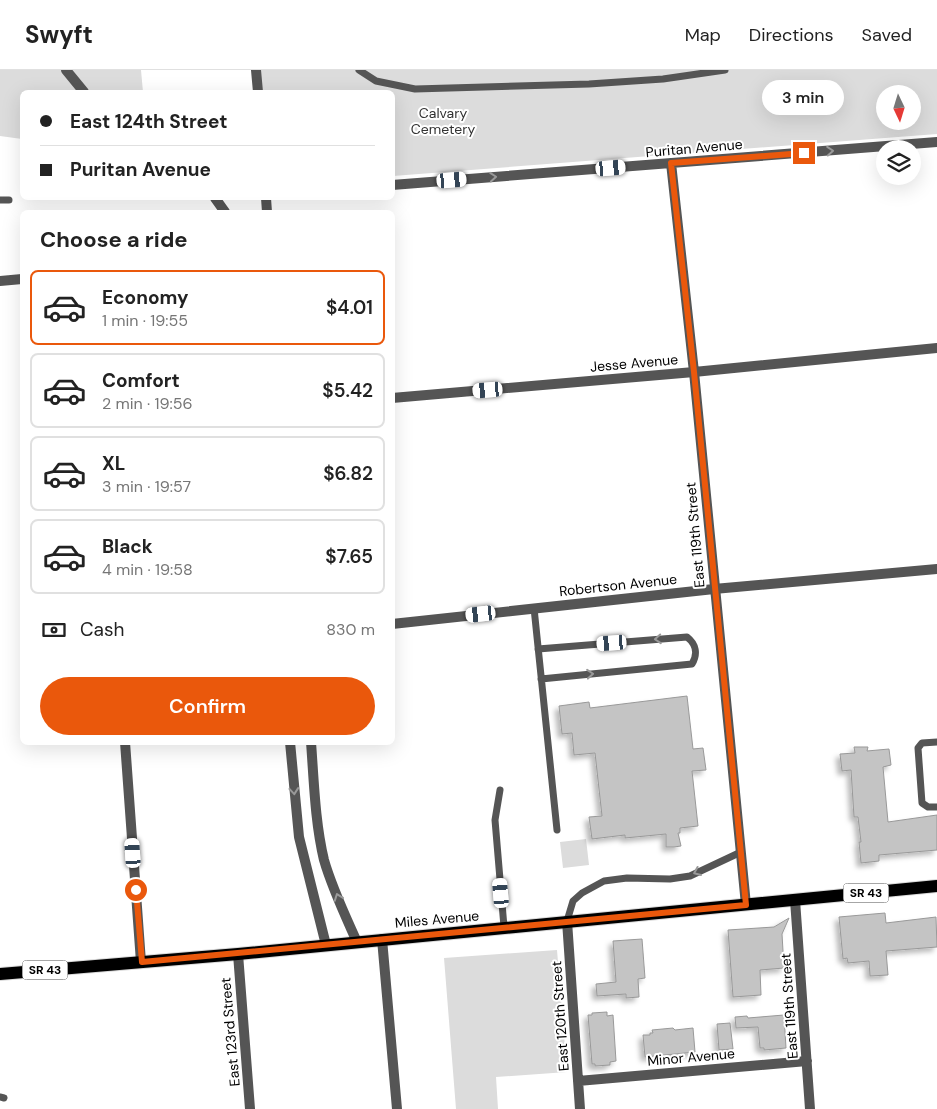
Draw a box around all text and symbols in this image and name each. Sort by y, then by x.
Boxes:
text: Swyft [25,19,93,50]
text: Map [685,23,721,47]
text: Directions [749,23,834,47]
text: Saved [862,23,912,47]
callout: 3 min [763,81,845,116]
north arrow [876,85,921,130]
map controls [876,85,921,185]
text: 3 min [782,87,824,108]
park label: Calvary Cemetery [411,104,475,138]
text: East 124th Street [70,109,228,134]
street label: Puritan Avenue [645,135,743,161]
button: layers [876,140,921,185]
route end [793,142,815,164]
one-way arrow [826,145,834,156]
text: Puritan Avenue [70,157,211,182]
car [595,159,626,177]
car [436,171,467,189]
one-way arrow [490,172,498,183]
text: Choose a ride [40,225,188,254]
icon: car [42,285,87,330]
text: Economy [102,285,189,310]
text: $4.01 [326,295,373,320]
text: 1 min · 19:55 [102,310,188,331]
street label: Jesse Avenue [589,350,679,376]
icon: car [42,368,87,413]
text: Comfort [102,368,180,393]
text: $5.42 [322,378,373,403]
car [472,381,503,399]
text: 2 min · 19:56 [102,393,193,414]
icon: car [42,451,87,496]
text: XL [102,451,125,476]
text: $6.82 [323,461,373,486]
text: 3 min · 19:57 [102,476,191,497]
street label: East 119th Street [681,481,709,589]
icon: car [42,534,87,579]
text: Black [102,534,153,559]
text: $7.65 [325,544,373,569]
text: 4 min · 19:58 [102,559,193,580]
street label: Robertson Avenue [558,570,678,600]
car [465,605,496,623]
icon: cash [40,616,68,644]
text: Cash [80,617,124,642]
text: 830 m [326,619,375,640]
car [596,634,627,652]
one-way arrow [654,634,662,645]
one-way arrow [586,669,594,680]
button: Confirm [40,677,375,735]
one-way arrow [288,787,299,795]
car [124,838,141,868]
one-way arrow [693,866,702,877]
car [492,877,509,909]
route start [125,879,147,901]
road number: SR 43 [844,884,888,902]
one-way arrow [334,893,344,902]
street label: Miles Avenue [394,906,480,932]
street label: East 119th Street [776,953,802,1059]
road number: SR 43 [22,960,68,980]
street label: East 120th Street [547,960,573,1072]
street label: East 123rd Street [216,977,244,1087]
street label: Minor Avenue [646,1044,736,1070]

